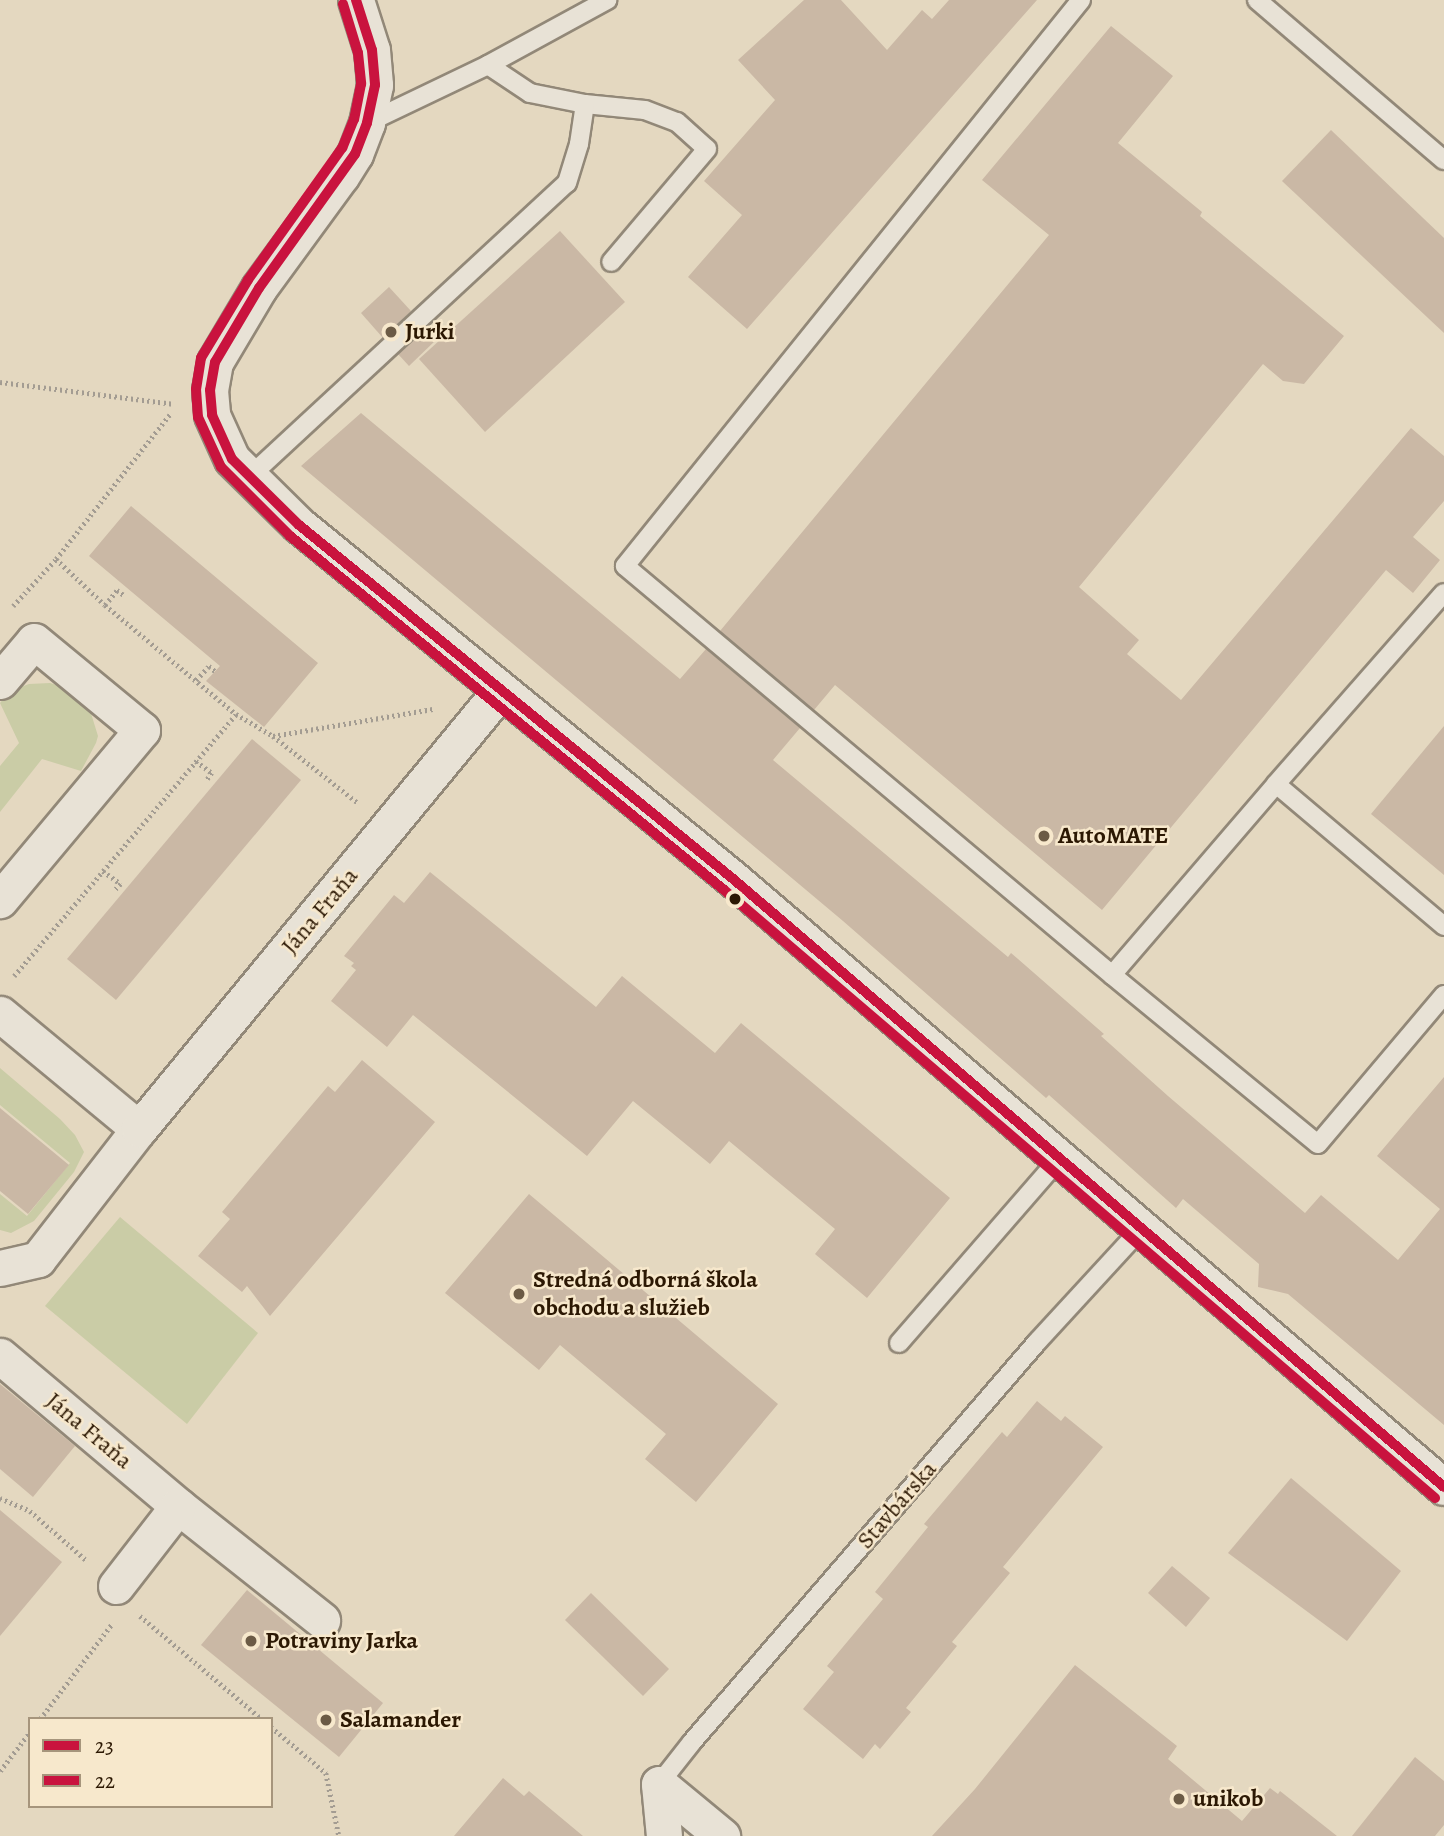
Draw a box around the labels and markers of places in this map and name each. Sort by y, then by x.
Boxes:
place label: Jurki [405,318,455,346]
marker: Jurki [383,324,399,340]
place label: AutoMATE [1058,822,1168,850]
marker: AutoMATE [1036,828,1052,844]
unlabelled marker [728,892,742,906]
place label: Stredná odborná škola obchodu a služieb [533,1266,758,1322]
marker: Stredná odborná škola obchodu a služieb [511,1286,527,1302]
place label: Potraviny Jarka [265,1627,418,1655]
marker: Potraviny Jarka [243,1633,259,1649]
place label: Salamander [340,1706,461,1734]
marker: Salamander [318,1712,334,1728]
place label: unikob [1193,1785,1263,1813]
marker: unikob [1171,1791,1187,1807]

